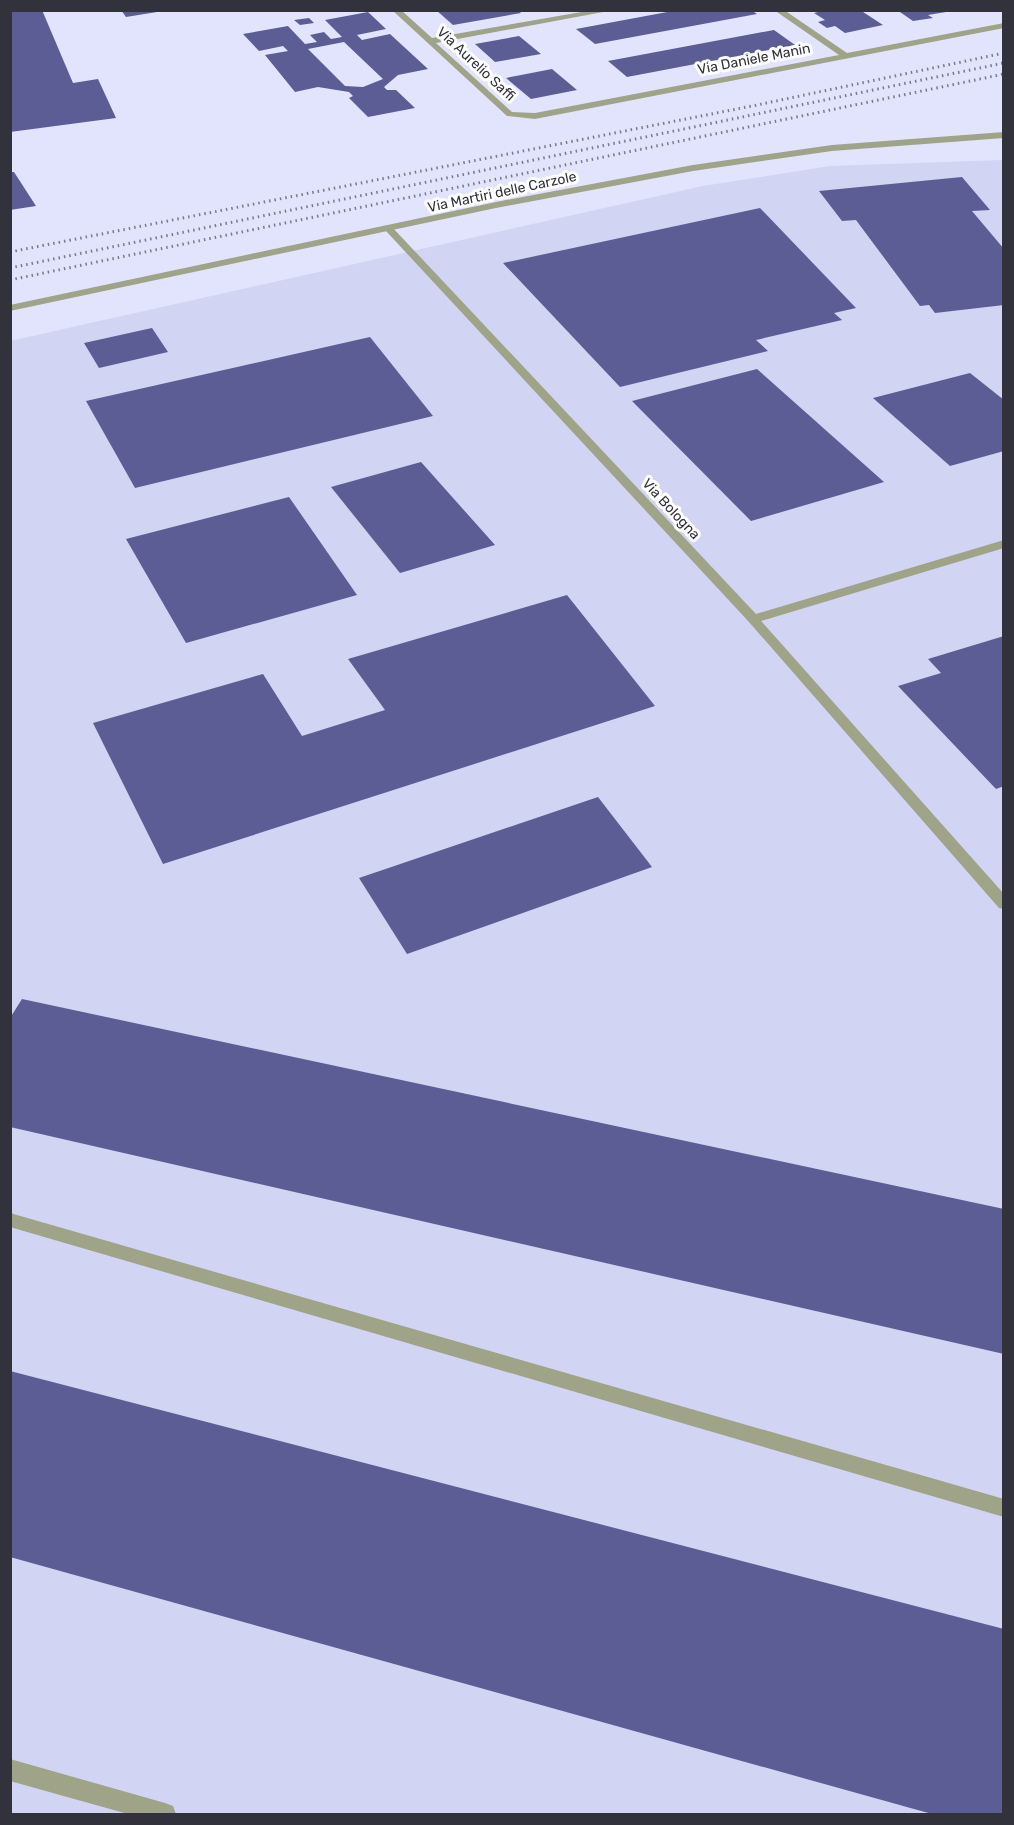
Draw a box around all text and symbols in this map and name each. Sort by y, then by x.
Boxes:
street label: Via Aurelio Saffi [433,23,519,105]
street label: Via Daniele Manin [696,40,812,78]
street label: Via Martiri delle Carzole [426,168,578,216]
street label: Via Bologna [638,475,704,543]

